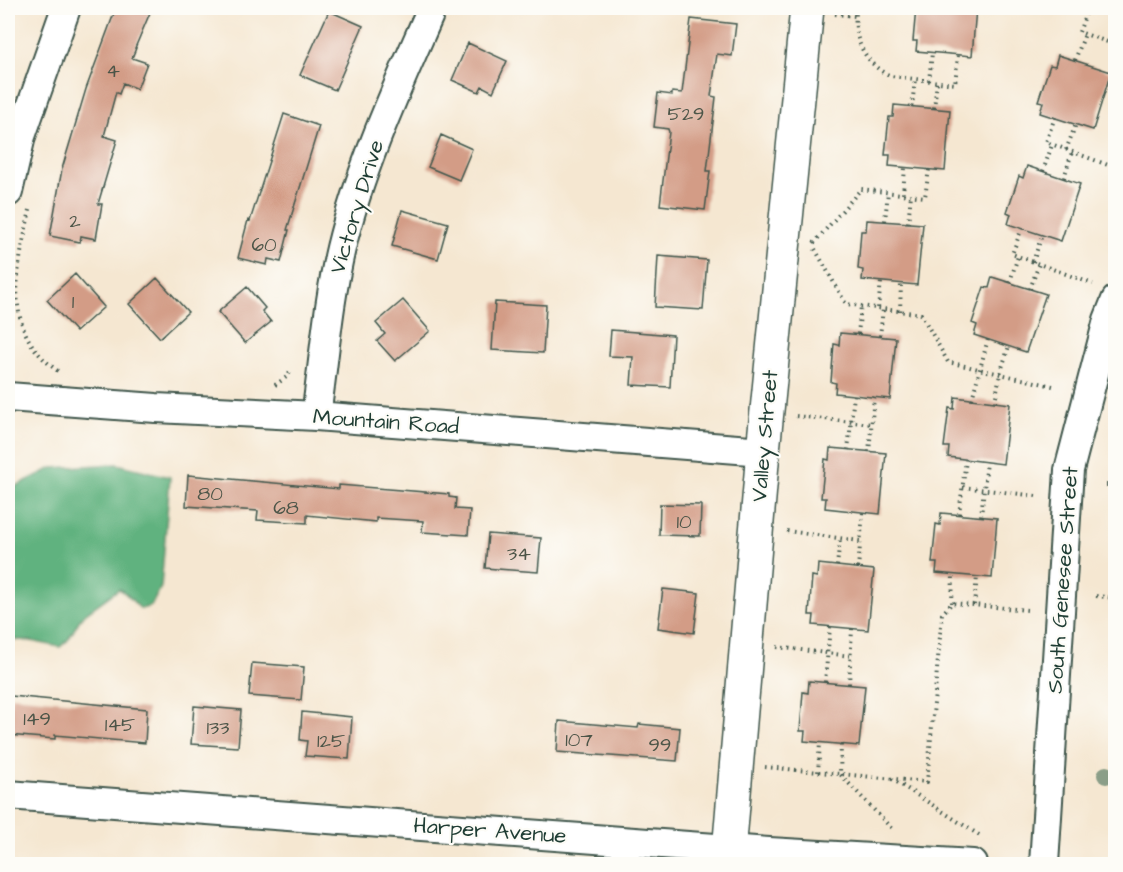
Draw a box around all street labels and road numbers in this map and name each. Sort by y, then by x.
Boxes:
street label: Victory Drive [322,136,393,278]
street label: Valley Street [744,369,787,503]
street label: Mountain Road [312,401,460,443]
street label: South Genesee Street [1040,465,1086,695]
street label: Harper Avenue [412,810,568,852]

